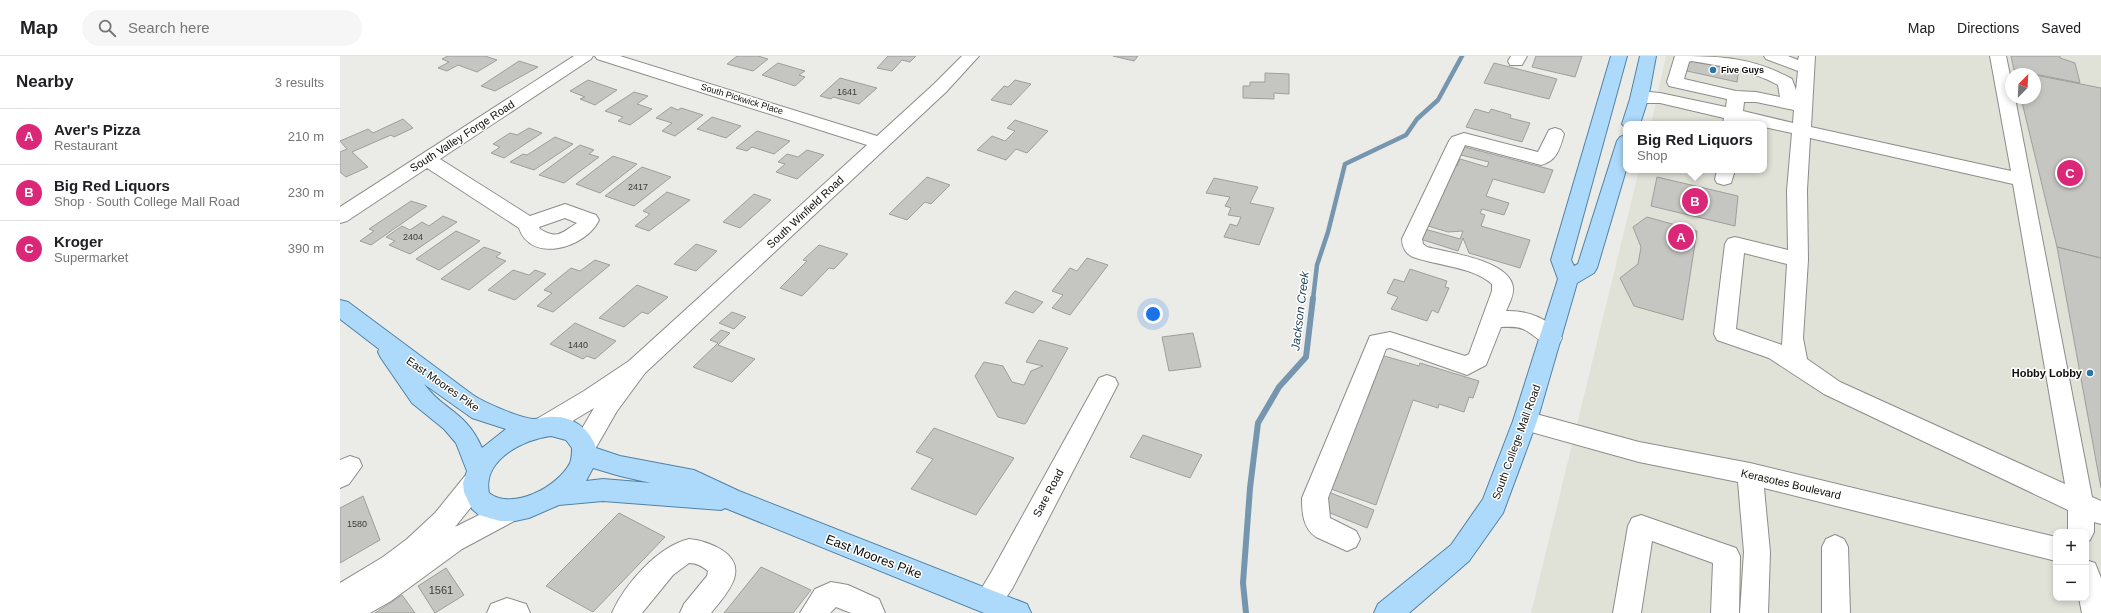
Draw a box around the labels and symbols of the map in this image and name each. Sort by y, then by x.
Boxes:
marker: Five Guys [1708,65,1718,75]
place label: Five Guys [1721,65,1764,75]
north arrow [2005,68,2041,104]
street label: South Pickwick Place [700,82,784,116]
house number: 1641 [837,87,857,97]
street label: South Valley Forge Road [408,98,516,174]
pin: C [2057,158,2083,188]
street label: South Winfield Road [764,173,846,251]
house number: 2417 [628,182,648,192]
pin: B [1682,186,1708,216]
pin: A [1668,222,1694,252]
house number: 2404 [403,232,423,242]
water label: Jackson Creek [1288,270,1312,352]
your location [1143,304,1163,324]
house number: 1440 [568,340,588,350]
street label: East Moores Pike [404,354,482,414]
place label: Hobby Lobby [2012,367,2083,379]
marker: Hobby Lobby [2085,368,2095,378]
street label: South College Mall Road [1490,383,1542,501]
street label: Sare Road [1030,467,1066,519]
street label: Kerasotes Boulevard [1740,467,1842,501]
house number: 1580 [347,519,367,529]
street label: East Moores Pike [824,531,924,582]
house number: 1561 [429,584,453,596]

